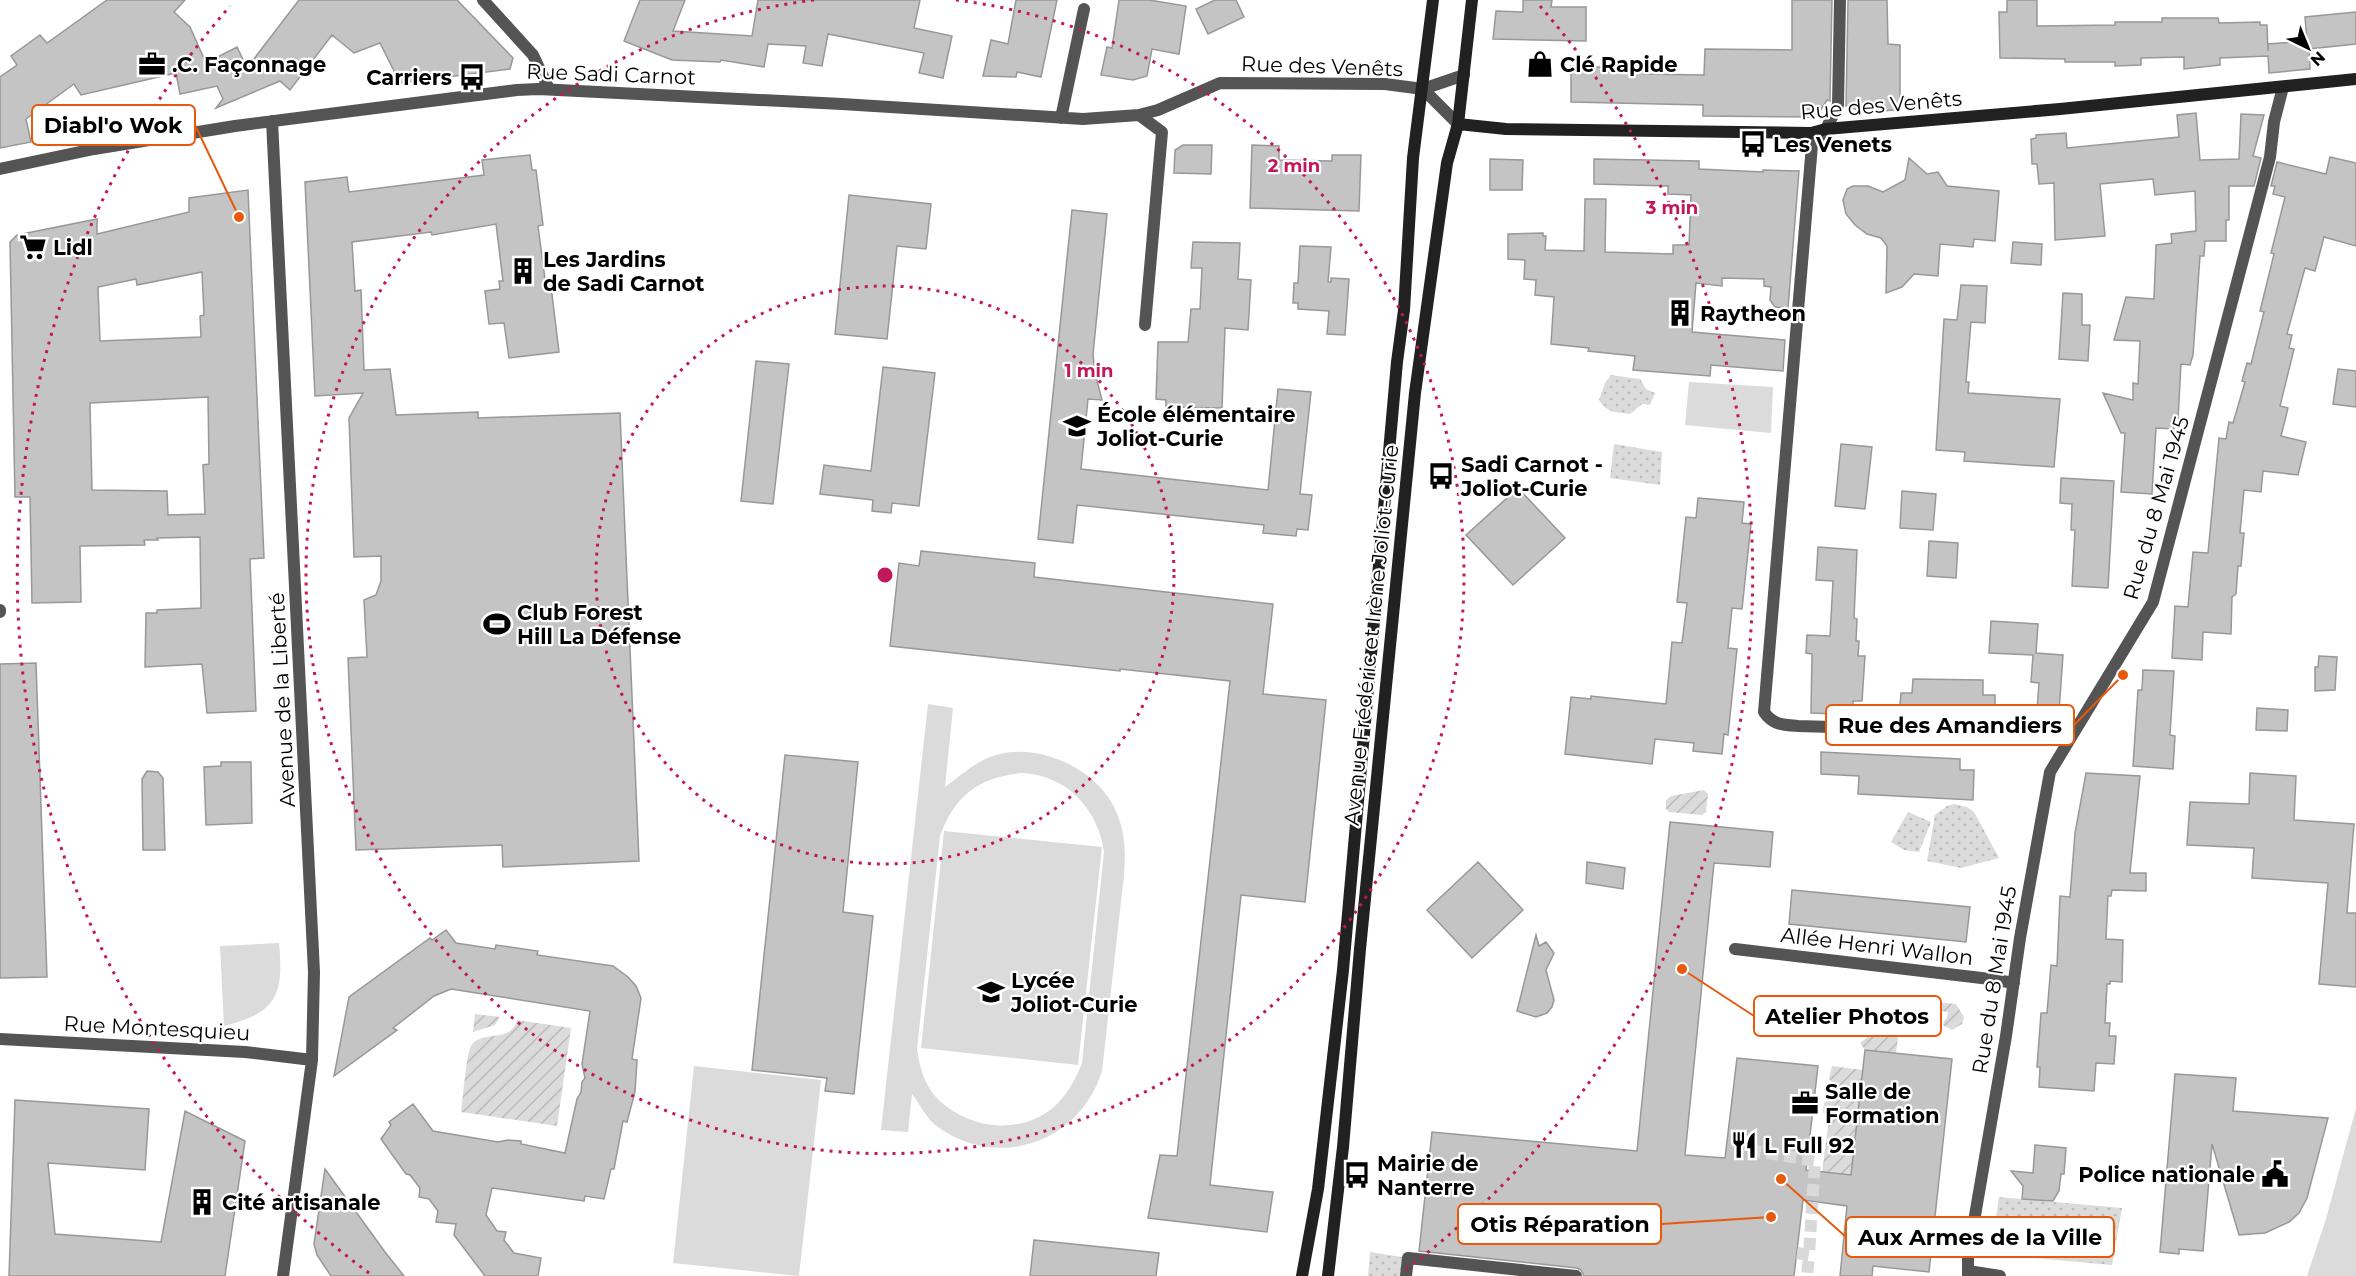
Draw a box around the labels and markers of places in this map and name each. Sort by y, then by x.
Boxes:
office icon: .C. Façonnage [137,49,167,79]
shop icon: Clé Rapide [1525,49,1555,79]
place label: .C. Façonnage [172,52,326,77]
place label: Clé Rapide [1560,52,1678,77]
bus stop icon: Carriers [457,62,487,92]
place label: Carriers [366,65,452,90]
callout: Diabl'o Wok [32,105,195,145]
bus stop icon: Les Venets [1738,129,1768,159]
place label: Les Venets [1773,132,1892,157]
supermarket icon: Lidl [18,232,48,262]
place label: Lidl [53,235,93,260]
place label: Les Jardins de Sadi Carnot [543,247,705,296]
building icon: Les Jardins de Sadi Carnot [508,256,538,286]
building icon: Raytheon [1665,298,1695,328]
place label: Raytheon [1700,301,1806,326]
place label: École élémentaire Joliot-Curie [1096,402,1295,451]
school or university icon: École élémentaire Joliot-Curie [1062,411,1092,441]
place label: Sadi Carnot - Joliot-Curie [1460,452,1603,501]
bus stop icon: Sadi Carnot - Joliot-Curie [1426,461,1456,491]
centre of rings [875,565,895,585]
place label: Club Forest Hill La Défense [517,600,681,649]
sports icon: Club Forest Hill La Défense [482,609,512,639]
callout: Rue des Amandiers [1826,705,2074,745]
place label: Lycée Joliot-Curie [1010,968,1138,1017]
school or university icon: Lycée Joliot-Curie [976,977,1006,1007]
callout: Atelier Photos [1754,996,1941,1036]
place label: Salle de Formation [1825,1079,1940,1128]
office icon: Salle de Formation [1790,1088,1820,1118]
restaurant icon: L Full 92 [1729,1130,1759,1160]
place label: L Full 92 [1764,1133,1854,1158]
place label: Mairie de Nanterre [1377,1151,1479,1200]
public building icon: Police nationale [2260,1159,2290,1189]
bus stop icon: Mairie de Nanterre [1342,1160,1372,1190]
place label: Police nationale [2078,1162,2255,1187]
building icon: Cité artisanale [187,1187,217,1217]
place label: Cité artisanale [222,1190,380,1215]
callout: Otis Réparation [1458,1204,1661,1244]
callout: Aux Armes de la Ville [1846,1217,2114,1257]

